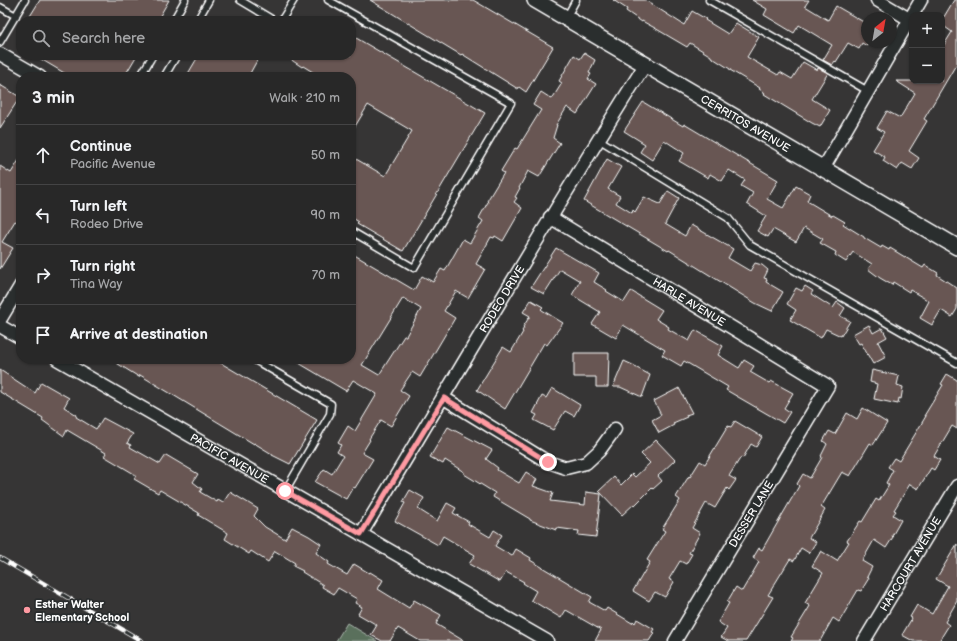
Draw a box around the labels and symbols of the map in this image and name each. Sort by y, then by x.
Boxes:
north arrow [861,12,897,48]
street label: CERRITOS AVENUE [698,92,792,155]
street label: RODEO DRIVE [477,263,527,335]
street label: HARLE AVENUE [650,275,728,329]
street label: PACIFIC AVENUE [188,431,271,486]
route end [539,453,557,471]
street label: DESSER LANE [726,479,776,550]
route start [276,482,294,500]
street label: HARCOURT AVENUE [877,515,944,614]
place label: Esther Walter Elementary School [35,598,129,624]
marker: Esther Walter Elementary School [22,605,32,615]

